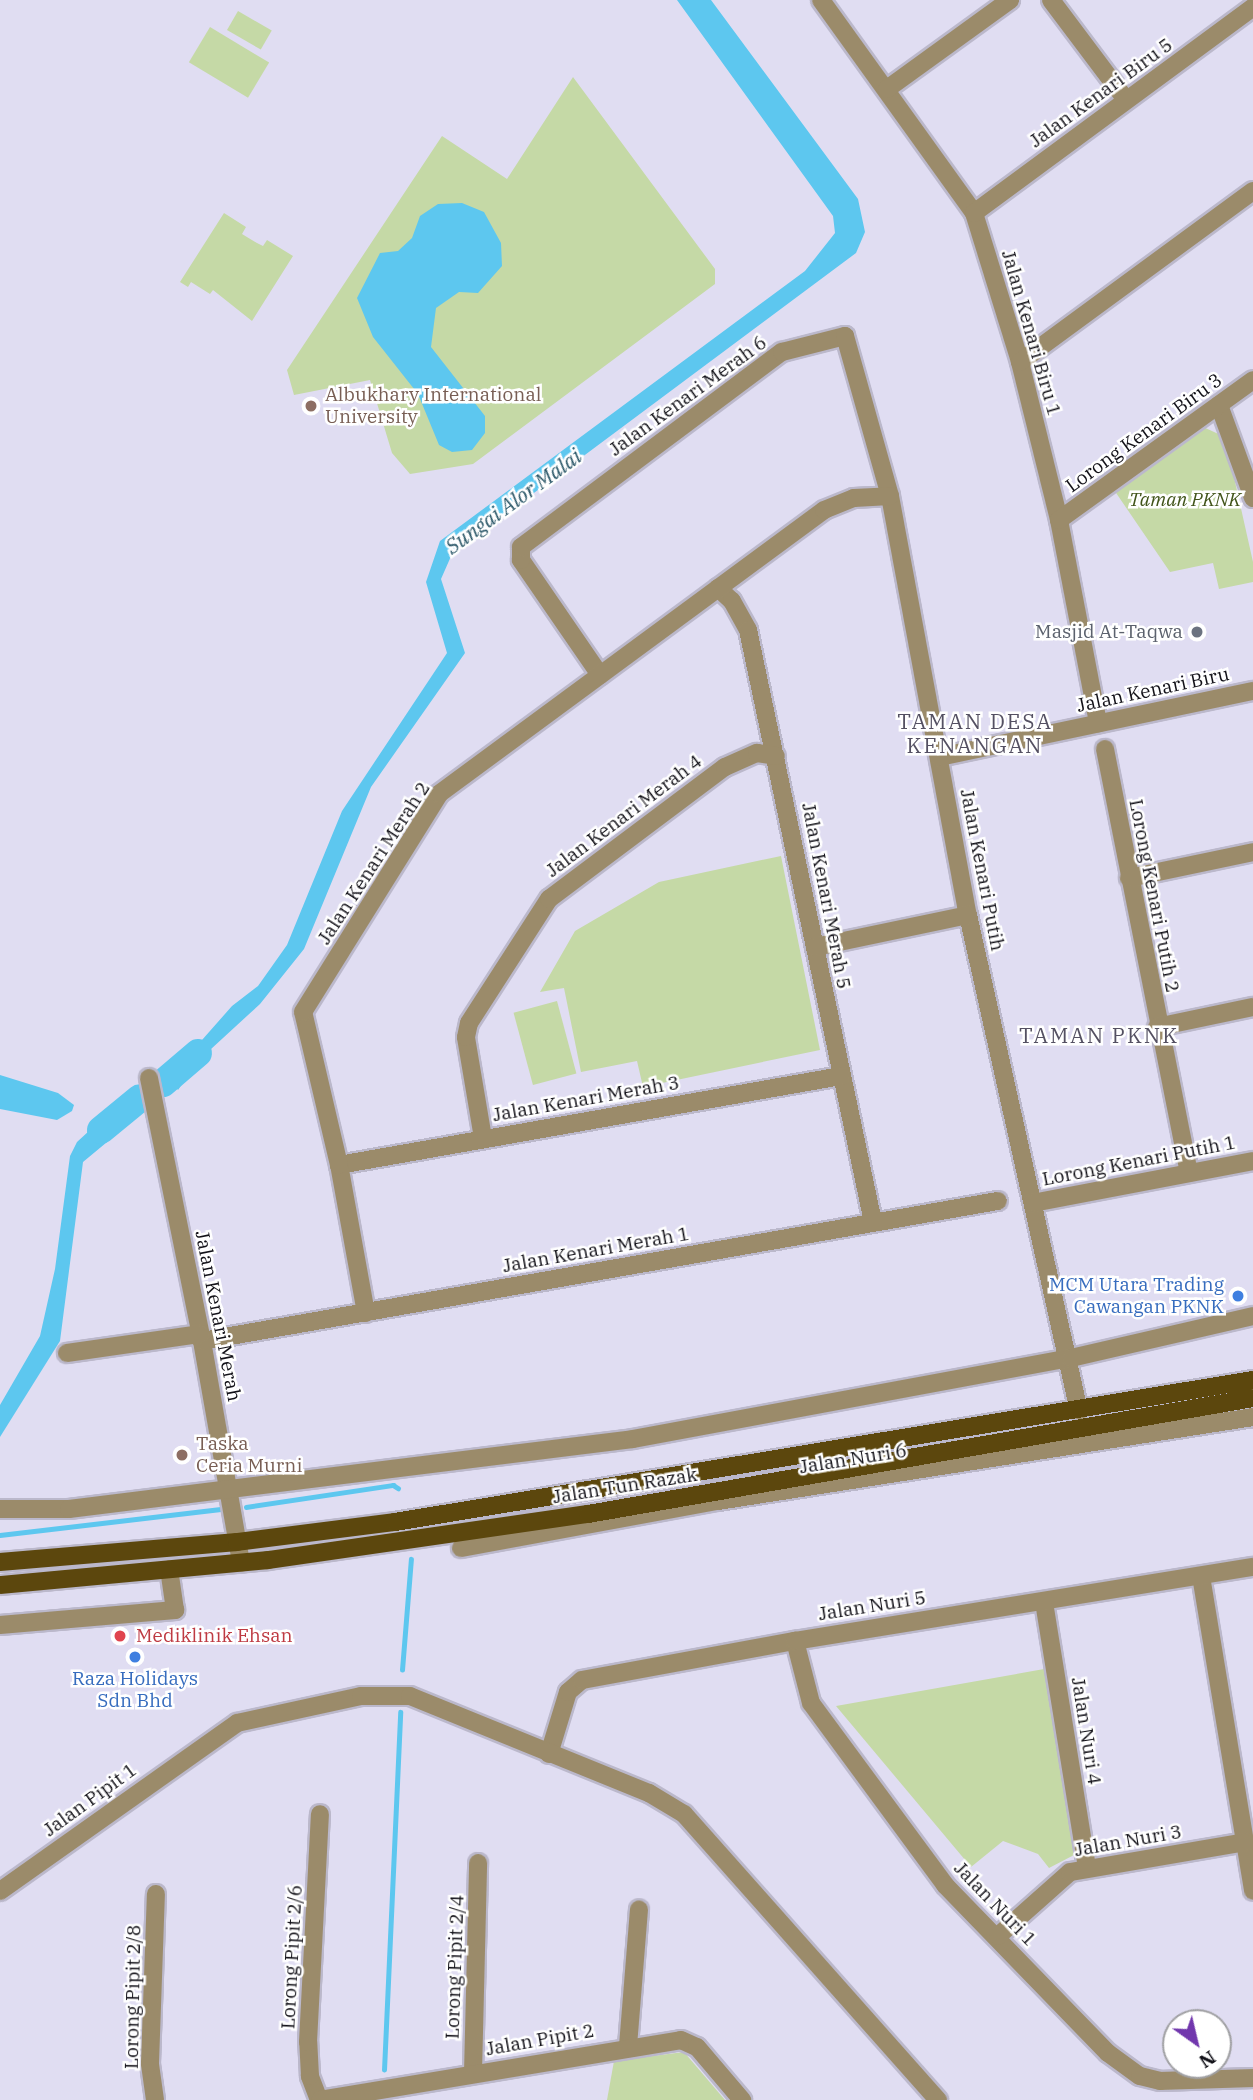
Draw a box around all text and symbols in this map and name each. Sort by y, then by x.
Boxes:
street label: Jalan Kenari Biru 5 [1025,33,1177,153]
street label: Jalan Kenari Biru 1 [996,248,1066,418]
street label: Jalan Kenari Merah 6 [605,331,771,461]
street label: Lorong Kenari Biru 3 [1061,369,1227,497]
place label: Albukhary International University [325,384,542,428]
marker: Albukhary International University [303,398,319,414]
water label: Sungai Alor Malai [440,443,586,559]
park label: Taman PKNK [1129,489,1241,511]
place label: Masjid At-Taqwa [1035,621,1183,643]
marker: Masjid At-Taqwa [1189,624,1205,640]
street label: Jalan Kenari Biru [1075,663,1231,717]
district label: TAMAN DESA KENANGAN [898,708,1052,758]
street label: Jalan Kenari Merah 4 [542,750,706,882]
street label: Jalan Kenari Merah 2 [313,777,435,949]
street label: Jalan Kenari Putih [955,787,1009,953]
street label: Lorong Kenari Putih 2 [1124,797,1184,995]
street label: Jalan Kenari Merah 5 [797,801,855,991]
district label: TAMAN PKNK [1020,1022,1178,1048]
street label: Jalan Kenari Merah 3 [491,1071,681,1127]
street label: Lorong Kenari Putih 1 [1040,1131,1238,1191]
street label: Jalan Kenari Merah 1 [501,1222,691,1278]
street label: Jalan Kenari Merah [190,1229,246,1403]
place label: MCM Utara Trading Cawangan PKNK [1049,1274,1224,1318]
marker: MCM Utara Trading Cawangan PKNK [1230,1288,1246,1304]
place label: Taska Ceria Murni [196,1433,302,1477]
street label: Jalan Nuri 6 [798,1439,908,1479]
marker: Taska Ceria Murni [174,1447,190,1463]
street label: Jalan Tun Razak [551,1463,699,1509]
street label: Jalan Nuri 5 [817,1586,927,1626]
place label: Mediklinik Ehsan [136,1625,293,1647]
marker: Mediklinik Ehsan [110,1626,130,1646]
marker: Raza Holidays Sdn Bhd [127,1649,143,1665]
place label: Raza Holidays Sdn Bhd [72,1668,198,1712]
street label: Jalan Nuri 4 [1066,1676,1106,1786]
street label: Jalan Pipit 1 [39,1759,141,1841]
street label: Jalan Nuri 3 [1073,1820,1183,1862]
street label: Jalan Nuri 1 [949,1857,1041,1951]
street label: Lorong Pipit 2/6 [277,1884,307,2030]
street label: Lorong Pipit 2/4 [441,1894,469,2040]
street label: Lorong Pipit 2/8 [120,1925,146,2069]
north arrow [1162,2009,1232,2079]
street label: Jalan Pipit 2 [484,2019,596,2061]
text: N [1195,2046,1221,2074]

